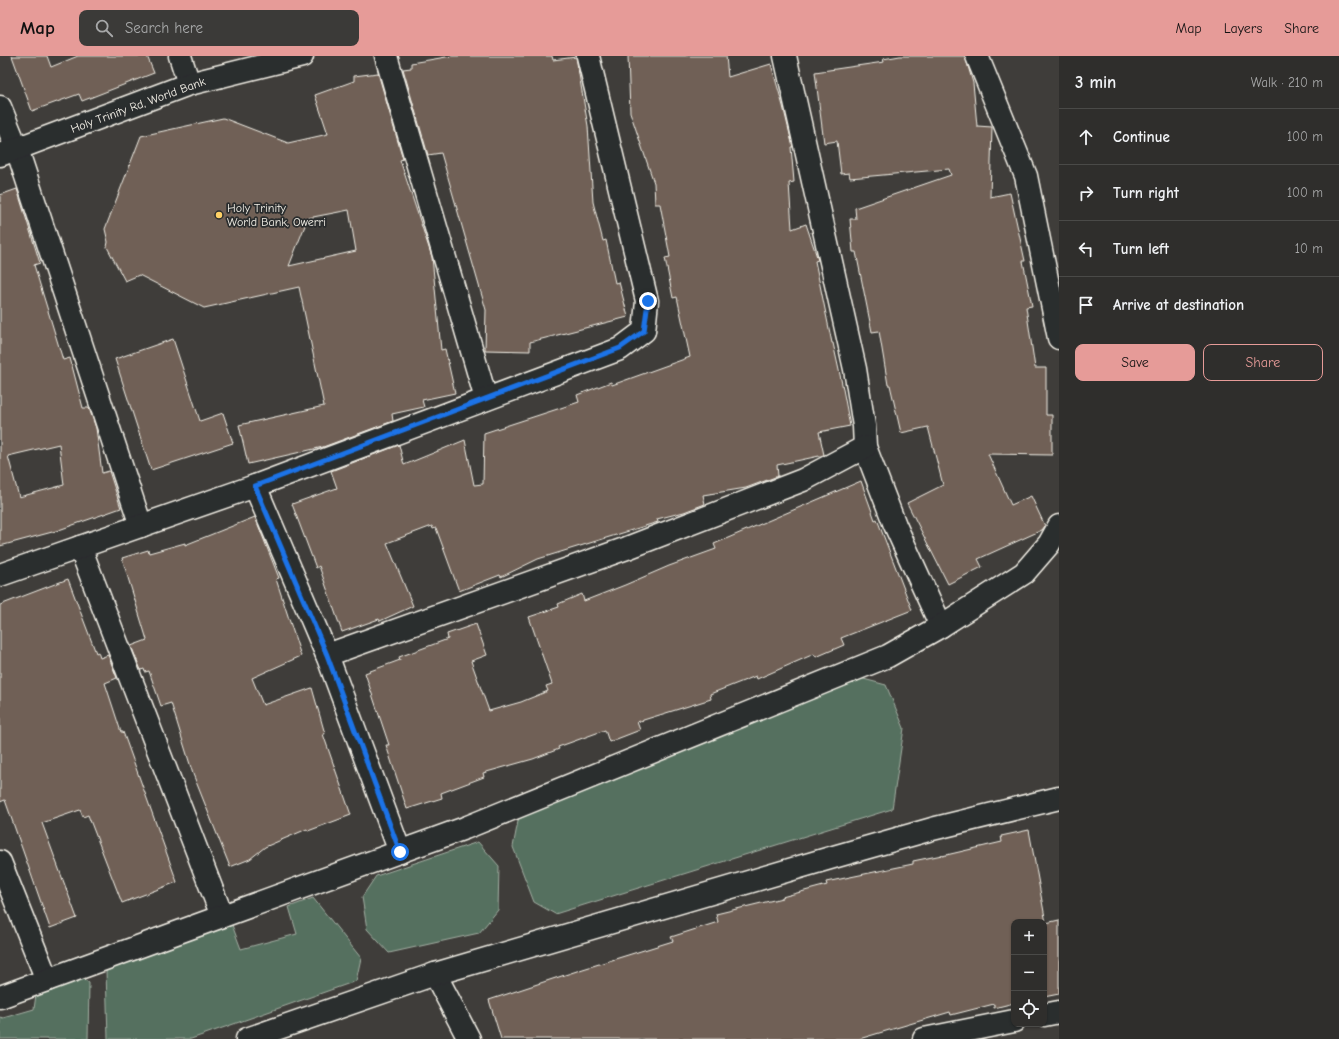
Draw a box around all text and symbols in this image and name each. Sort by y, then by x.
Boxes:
search box [79,10,359,46]
text: Map [20,17,55,39]
icon: search [93,17,115,39]
text: Search here [125,19,203,37]
text: Map [1175,20,1202,37]
text: Layers [1224,20,1262,37]
text: Share [1284,20,1319,37]
text: 3 min [1075,73,1116,92]
street label: Holy Trinity Rd, World Bank [69,74,207,136]
text: Walk · 210 m [1251,75,1323,90]
icon: ahead [1075,126,1097,148]
text: Continue [1113,128,1170,146]
text: 100 m [1287,129,1323,144]
icon: right [1075,182,1097,204]
text: Turn right [1113,184,1179,202]
text: 100 m [1287,185,1323,200]
place label: Holy Trinity World Bank, Owerri [227,201,326,229]
marker: Holy Trinity World Bank, Owerri [214,210,224,220]
icon: left [1075,238,1097,260]
text: Turn left [1113,240,1169,258]
text: 10 m [1295,241,1323,256]
route end [639,292,657,310]
icon: arrive [1075,294,1097,316]
text: Arrive at destination [1113,296,1244,314]
button: Save [1075,344,1195,381]
button: Share [1203,344,1323,381]
route start [391,843,409,861]
map controls [1011,919,1047,1027]
button: + [1011,919,1047,955]
button: − [1011,955,1047,991]
button: locate [1011,991,1047,1027]

